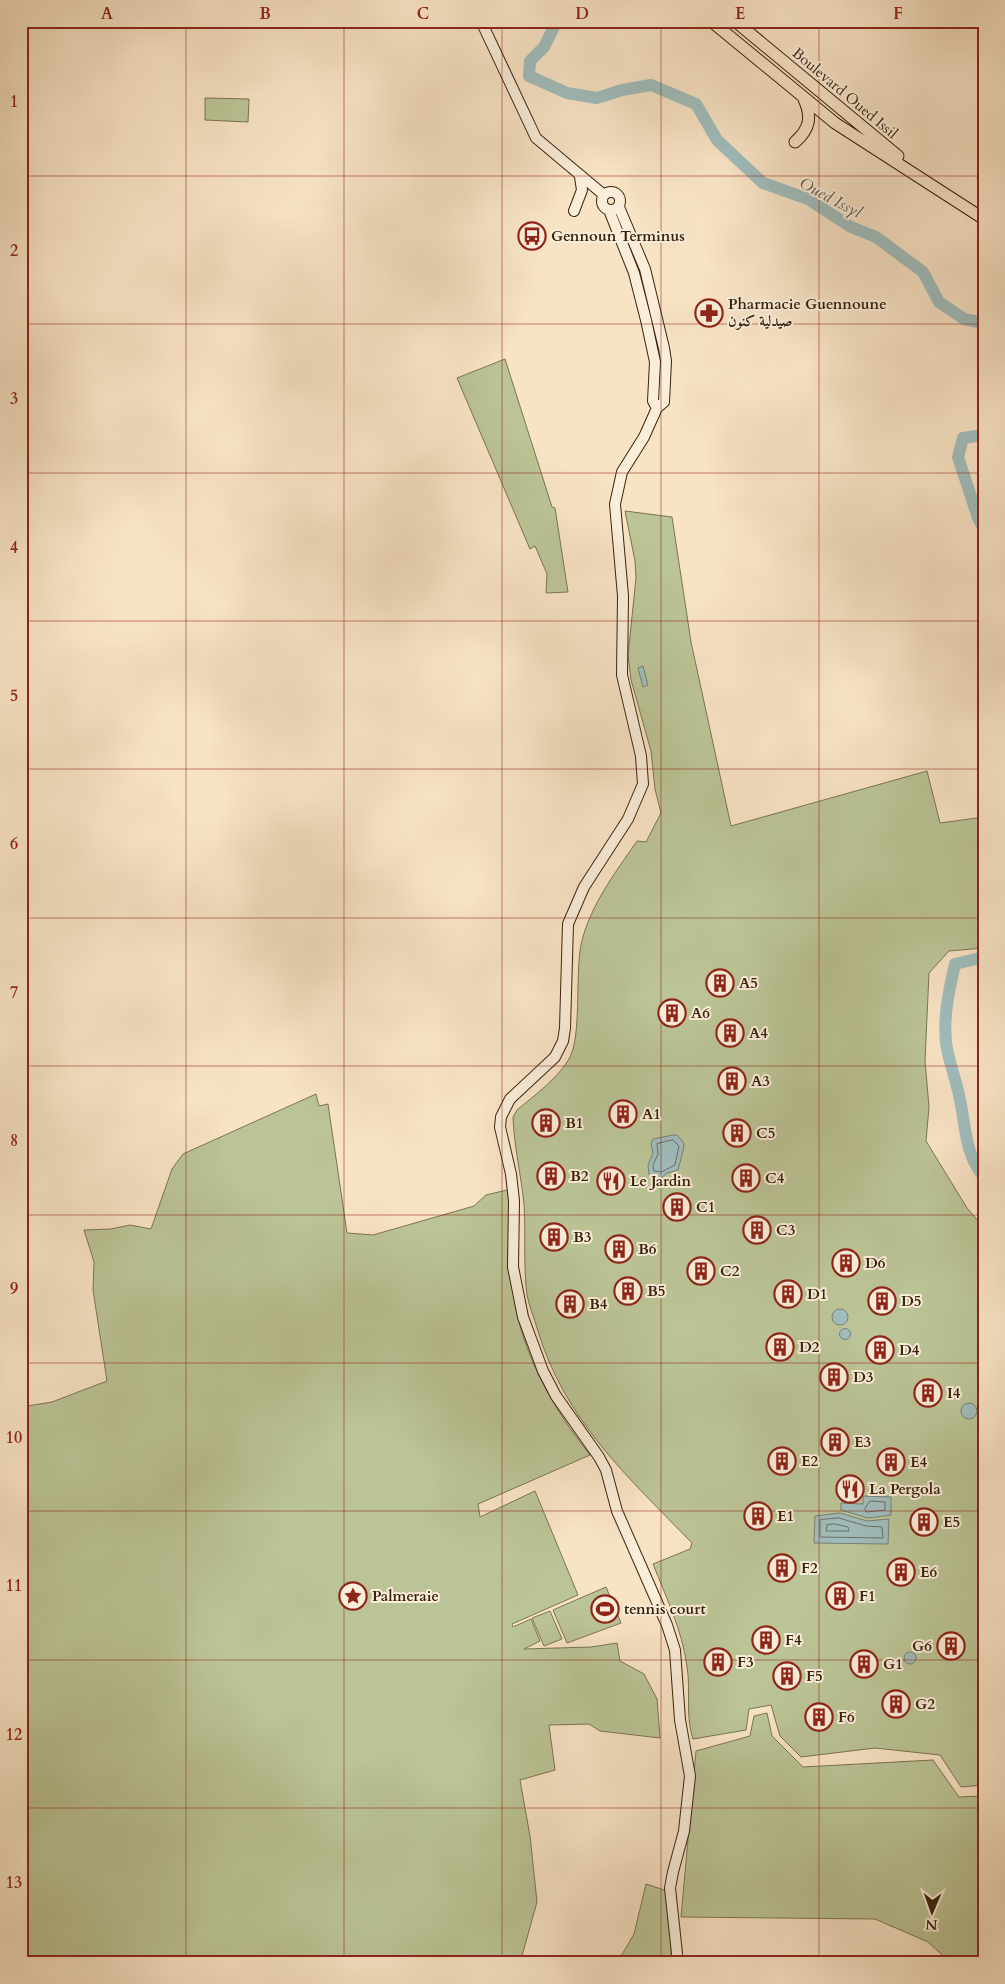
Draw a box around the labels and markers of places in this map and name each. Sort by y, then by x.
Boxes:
bus stop icon: Gennoun Terminus [517,221,547,251]
place label: Gennoun Terminus [551,226,685,246]
place label: Pharmacie Guennoune صيدلية كنون [728,294,887,331]
pharmacy icon: Pharmacie Guennoune صيدلية كنون [694,298,724,328]
building icon: A5 [705,968,735,998]
place label: A5 [739,973,758,993]
building icon: A6 [657,998,687,1028]
place label: A6 [691,1003,710,1023]
building icon: A4 [715,1018,745,1048]
place label: A4 [749,1023,768,1043]
building icon: A3 [717,1066,747,1096]
place label: A3 [751,1071,770,1091]
building icon: A1 [608,1099,638,1129]
place label: A1 [642,1104,661,1124]
building icon: B1 [531,1108,561,1138]
place label: B1 [565,1113,584,1133]
building icon: C5 [722,1118,752,1148]
place label: C5 [756,1123,775,1143]
building icon: B2 [536,1161,566,1191]
building icon: C4 [731,1163,761,1193]
place label: B2 [570,1166,589,1186]
restaurant icon: Le Jardin [596,1166,626,1196]
place label: C4 [765,1168,785,1188]
place label: Le Jardin [630,1171,692,1191]
building icon: C1 [662,1192,692,1222]
place label: C1 [696,1197,715,1217]
building icon: C3 [742,1215,772,1245]
place label: C3 [776,1220,796,1240]
building icon: B3 [539,1222,569,1252]
place label: B3 [573,1227,592,1247]
building icon: B6 [604,1234,634,1264]
place label: B6 [638,1239,657,1259]
building icon: D6 [831,1248,861,1278]
place label: D6 [865,1253,886,1273]
building icon: C2 [686,1256,716,1286]
place label: C2 [720,1261,740,1281]
building icon: B5 [613,1276,643,1306]
building icon: D1 [773,1279,803,1309]
place label: B5 [647,1281,666,1301]
place label: D1 [807,1284,828,1304]
building icon: D5 [867,1286,897,1316]
building icon: B4 [555,1289,585,1319]
place label: D5 [901,1291,922,1311]
place label: B4 [589,1294,608,1314]
building icon: D2 [765,1332,795,1362]
building icon: D4 [865,1335,895,1365]
place label: D2 [799,1337,820,1357]
place label: D4 [899,1340,920,1360]
building icon: D3 [819,1362,849,1392]
place label: D3 [853,1367,874,1387]
building icon: I4 [913,1378,943,1408]
place label: I4 [947,1383,961,1403]
building icon: E3 [820,1427,850,1457]
place label: E3 [854,1432,872,1452]
building icon: E2 [767,1446,797,1476]
building icon: E4 [876,1447,906,1477]
place label: E2 [801,1451,819,1471]
place label: E4 [910,1452,928,1472]
restaurant icon: La Pergola [835,1474,865,1504]
place label: La Pergola [869,1479,941,1499]
building icon: E1 [743,1501,773,1531]
place label: E1 [777,1506,794,1526]
building icon: E5 [909,1507,939,1537]
place label: E5 [943,1512,960,1532]
building icon: F2 [767,1553,797,1583]
building icon: E6 [886,1557,916,1587]
place label: F2 [801,1558,818,1578]
place label: E6 [920,1562,938,1582]
place icon: Palmeraie [338,1581,368,1611]
building icon: F1 [825,1581,855,1611]
place label: Palmeraie [372,1586,439,1606]
place label: F1 [859,1586,876,1606]
sports icon: tennis court [590,1594,620,1624]
place label: tennis court [624,1599,706,1619]
building icon: F4 [751,1625,781,1655]
place label: F4 [785,1630,802,1650]
building icon: G6 [936,1631,966,1661]
place label: G6 [912,1636,932,1656]
building icon: F3 [703,1647,733,1677]
building icon: G1 [849,1649,879,1679]
place label: F3 [737,1652,754,1672]
place label: G1 [883,1654,903,1674]
building icon: F5 [772,1661,802,1691]
place label: F5 [806,1666,823,1686]
building icon: G2 [881,1689,911,1719]
place label: G2 [915,1694,935,1714]
building icon: F6 [804,1702,834,1732]
place label: F6 [838,1707,855,1727]

